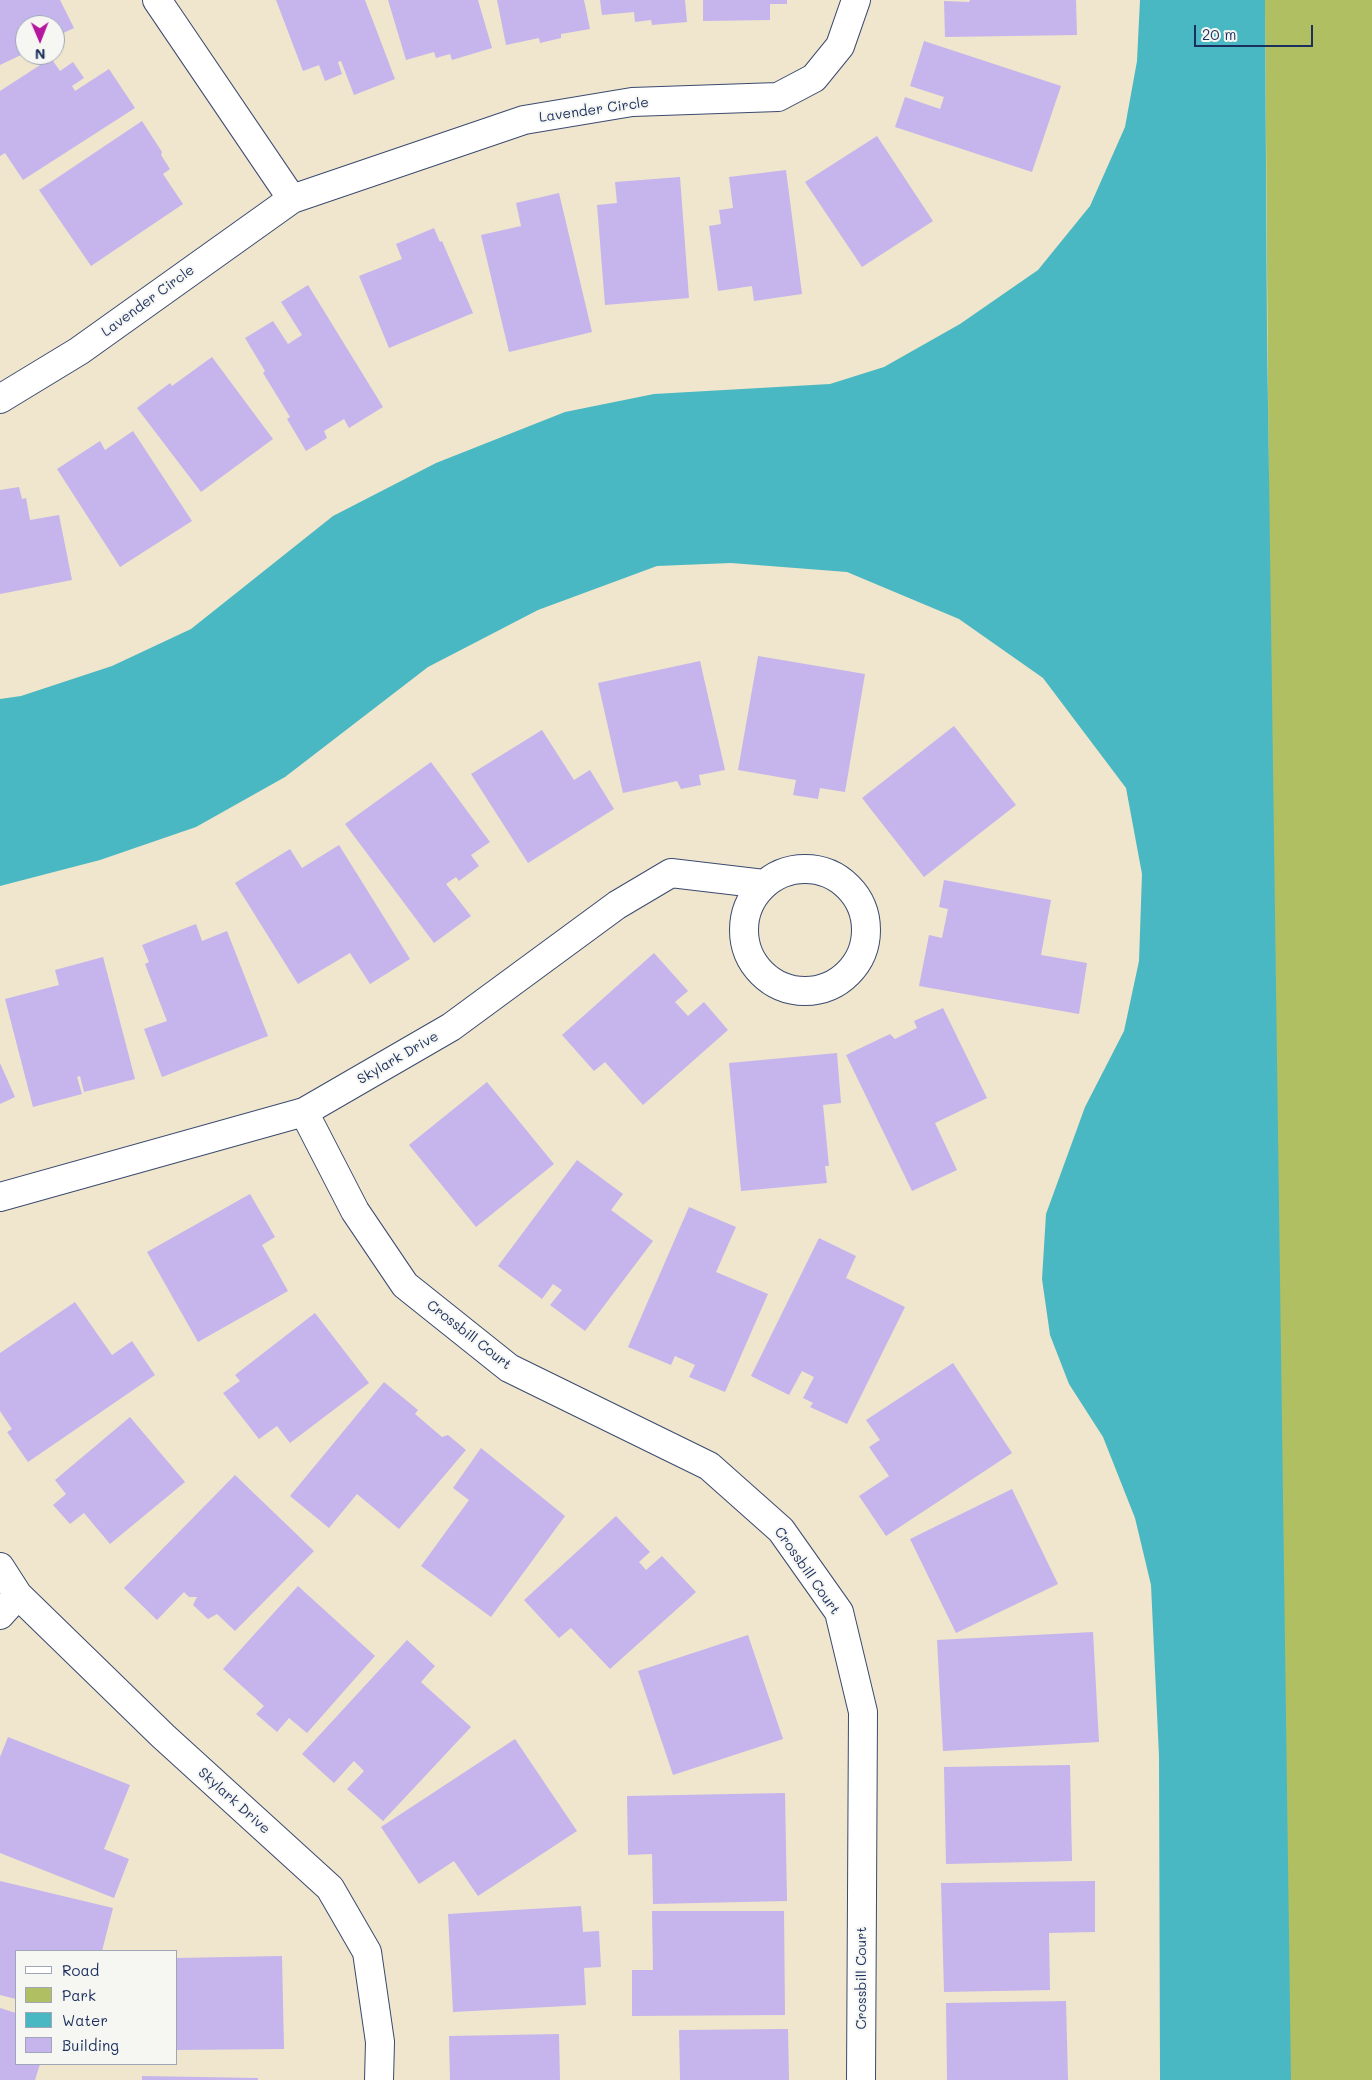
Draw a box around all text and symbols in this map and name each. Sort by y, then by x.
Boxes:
north arrow [15,15,65,65]
scale bar [1197,15,1316,47]
text: 20 m [1202,24,1236,44]
text: N [35,45,46,64]
street label: Lavender Circle [538,94,650,126]
street label: Lavender Circle [98,262,198,340]
street label: Skylark Drive [354,1028,442,1088]
street label: Crossbill Court [423,1297,515,1373]
street label: Crossbill Court [771,1524,843,1618]
street label: Skylark Drive [195,1764,273,1838]
street label: Crossbill Court [854,1927,870,2029]
legend [15,1950,178,2065]
text: Road [62,1960,99,1980]
text: Park [62,1985,96,2005]
text: Water [62,2010,108,2030]
text: Building [62,2035,119,2055]

